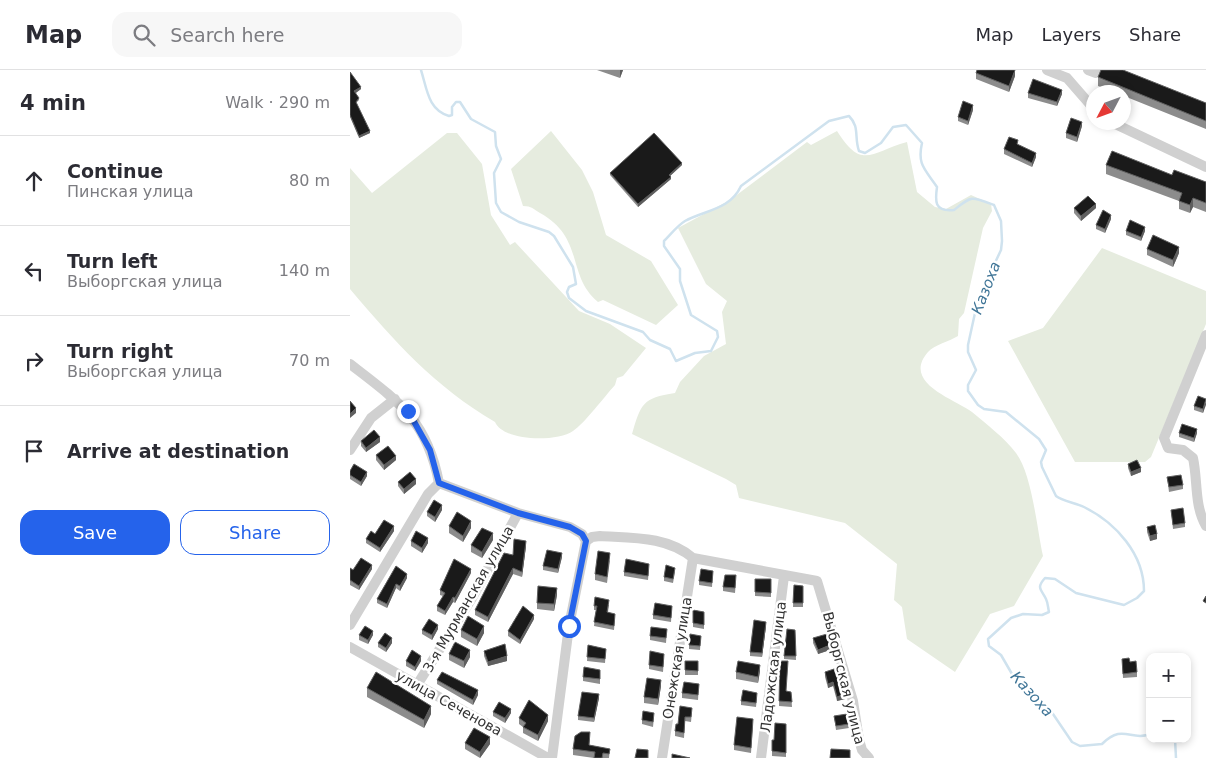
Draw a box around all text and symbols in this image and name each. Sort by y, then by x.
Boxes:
search box [112,12,462,57]
text: Map [25,21,82,49]
icon: search [130,21,158,49]
text: Search here [170,24,284,46]
text: Map [975,24,1013,45]
text: Layers [1041,24,1101,45]
text: Share [1129,24,1181,45]
north arrow [1086,85,1131,130]
text: 4 min [20,91,86,115]
text: Walk · 290 m [225,93,330,112]
text: Continue [67,160,163,182]
icon: ahead [20,167,48,195]
text: 80 m [289,171,330,190]
text: Пинская улица [67,182,194,201]
text: Turn left [67,250,158,272]
icon: left [20,257,48,285]
water label: Казоха [968,259,1004,317]
text: 140 m [279,261,330,280]
text: Выборгская улица [67,272,223,291]
text: Turn right [67,340,173,362]
icon: right [20,347,48,375]
text: 70 m [289,351,330,370]
text: Выборгская улица [67,362,223,381]
route end [397,400,420,423]
icon: arrive [20,437,48,465]
text: Arrive at destination [67,440,289,462]
button: Save [20,510,170,555]
button: Share [180,510,330,555]
street label: 3-я Мурманская улица [419,523,517,675]
street label: Онежская улица [659,596,695,720]
street label: Ладожская улица [757,601,789,733]
street label: Выборгская улица [820,610,868,746]
route start [558,615,581,638]
map controls [1146,653,1191,743]
button: + [1146,653,1191,698]
street label: улица Сеченова [393,667,505,739]
water label: Казоха [1007,668,1057,720]
button: − [1146,698,1191,743]

